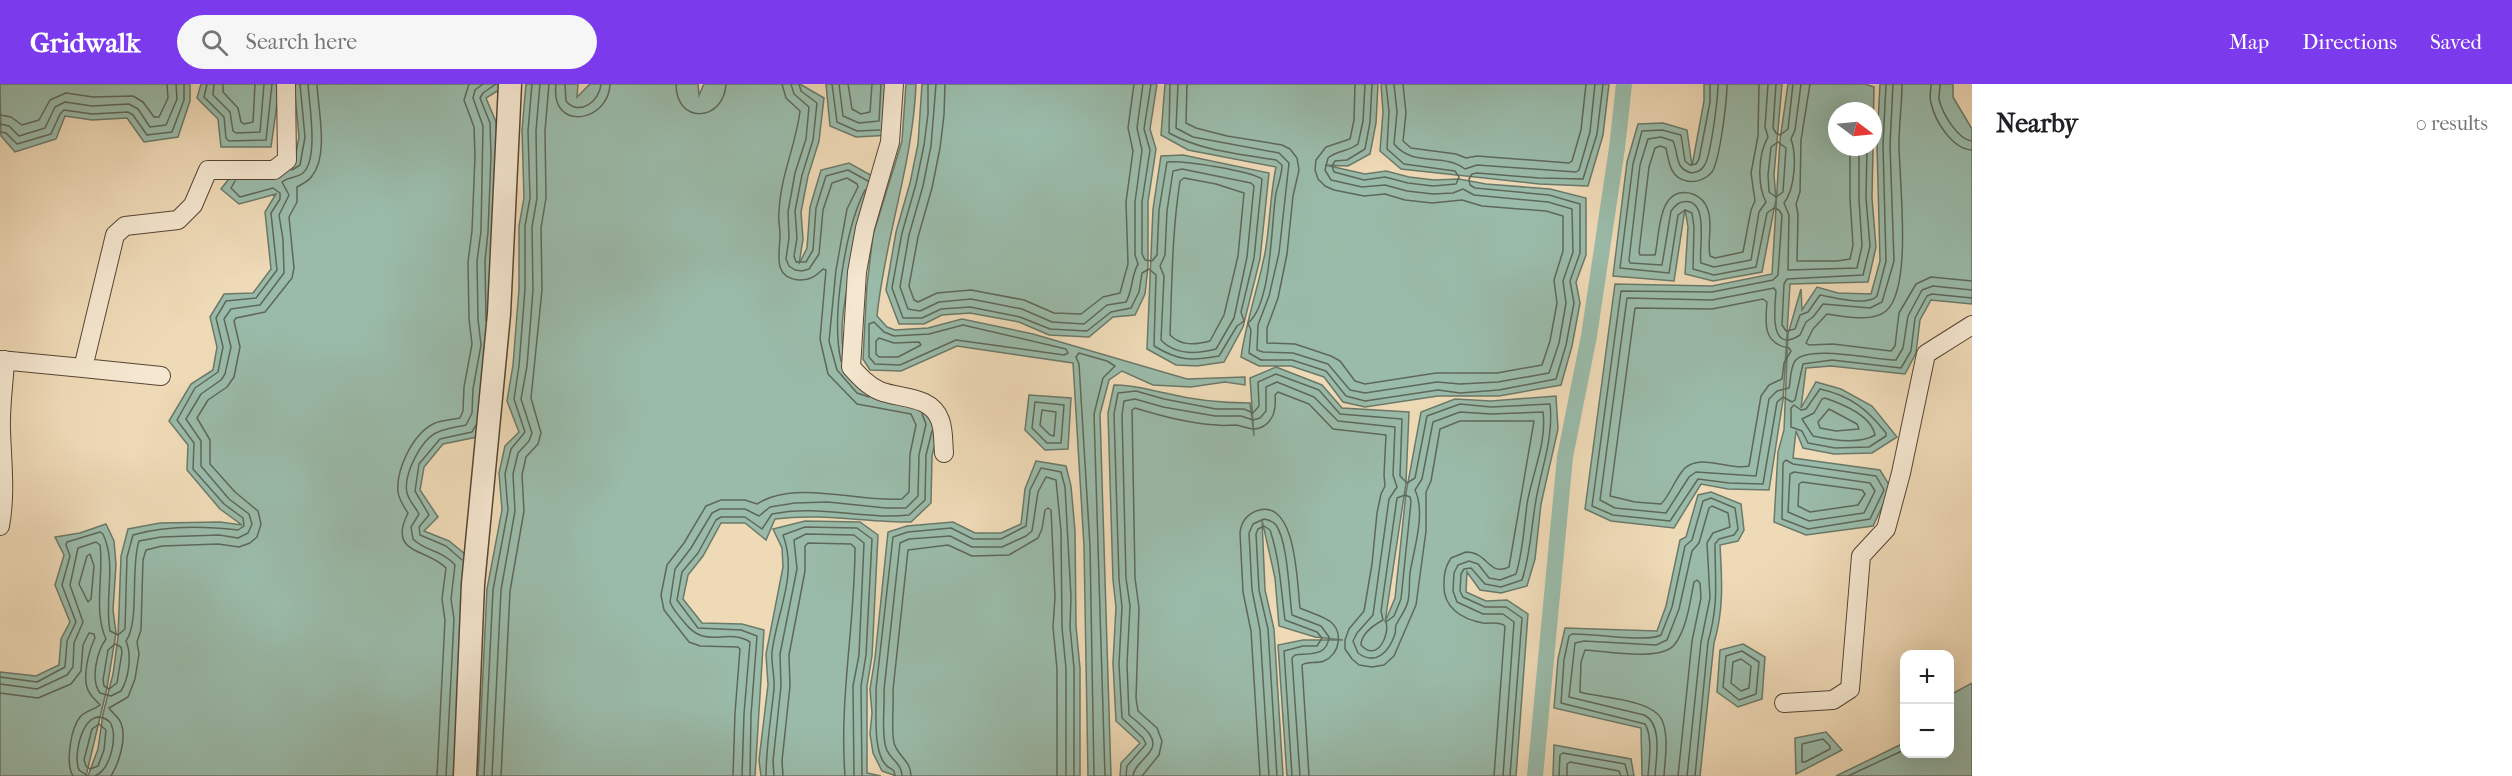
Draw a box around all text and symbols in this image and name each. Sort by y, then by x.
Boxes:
search box [177,15,597,69]
text: Gridwalk [30,26,141,59]
icon: search [198,26,231,59]
text: Search here [246,29,357,55]
text: Map [2229,30,2269,54]
text: Directions [2302,30,2397,54]
text: Saved [2430,30,2482,54]
north arrow [1828,102,1882,156]
text: Nearby [1996,108,2078,139]
text: 0 results [2416,112,2488,135]
map controls [1900,650,1954,758]
button: + [1900,650,1954,704]
button: − [1900,704,1954,758]

